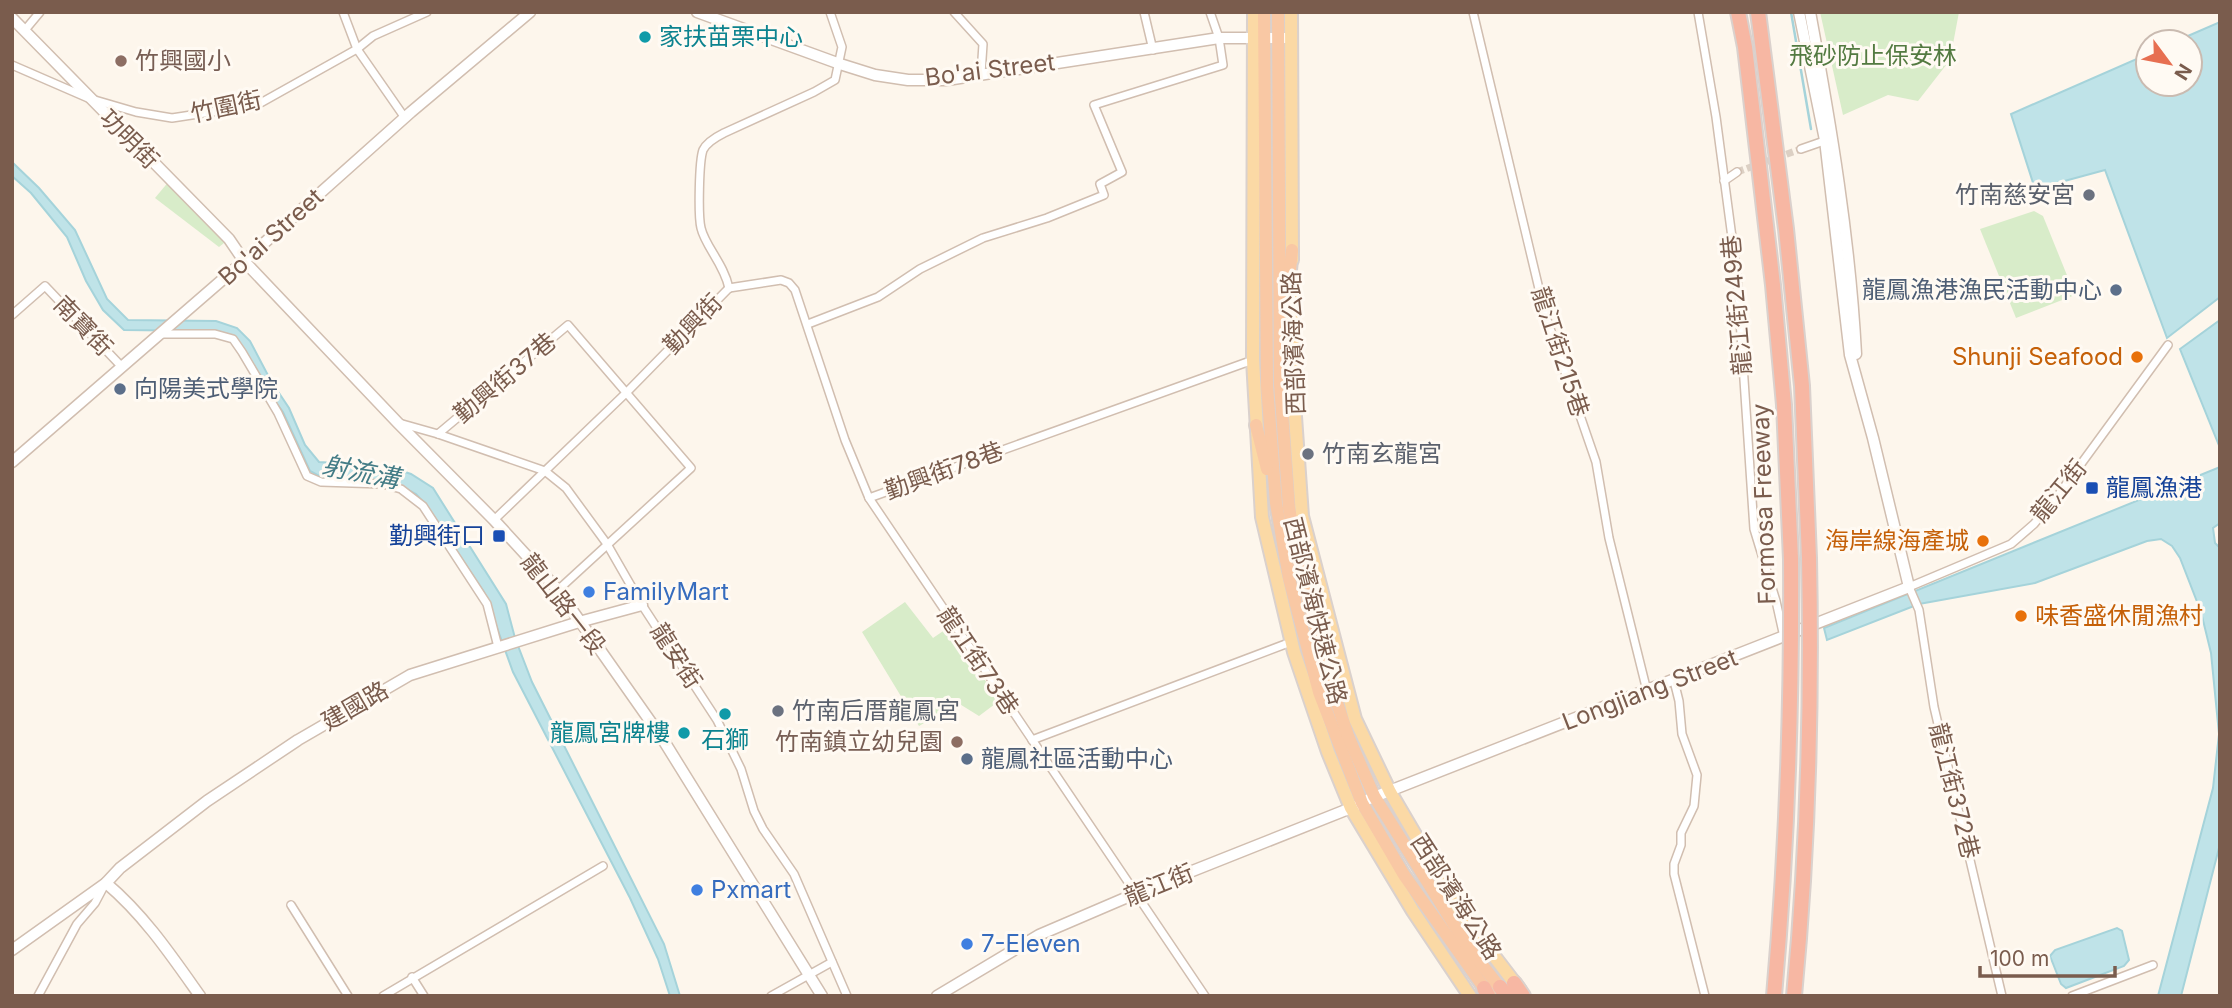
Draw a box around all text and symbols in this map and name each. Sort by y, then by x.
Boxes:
place label: 家扶苗栗中心 [659,22,803,51]
north arrow [2134,28,2204,98]
marker: 家扶苗栗中心 [637,29,653,45]
park label: 飛砂防止保安林 [1789,41,1957,70]
place label: 竹興國小 [135,46,231,75]
street label: Bo'ai Street [923,47,1057,92]
marker: 竹興國小 [113,53,129,69]
text: N [2169,60,2197,84]
street label: 竹圍街 [188,85,264,128]
street label: 功明街 [94,103,165,174]
place label: 竹南慈安宮 [1955,180,2075,209]
street label: Bo'ai Street [212,182,329,291]
marker: 竹南慈安宮 [2081,187,2097,203]
street label: 龍江街249巷 [1716,234,1757,376]
street label: 西部濱海公路 [1276,271,1311,415]
place label: 龍鳳漁港漁民活動中心 [1862,275,2102,304]
marker: 龍鳳漁港漁民活動中心 [2108,282,2124,298]
street label: 龍江街215巷 [1526,283,1595,421]
street label: 勤興街 [657,288,728,360]
street label: 南寶街 [48,290,119,362]
street label: 勤興街37巷 [448,327,562,429]
place label: Shunji Seafood [1952,342,2123,371]
marker: Shunji Seafood [2129,349,2145,365]
place label: 向陽美式學院 [134,374,278,403]
marker: 向陽美式學院 [112,381,128,397]
street label: Formosa Freeway [1745,403,1782,605]
street label: 勤興街78巷 [881,436,1007,505]
place label: 竹南玄龍宮 [1322,439,1442,468]
marker: 竹南玄龍宮 [1300,446,1316,462]
water label: 射流溝 [320,449,406,495]
street label: 龍江街 [2025,454,2093,528]
place label: 龍鳳漁港 [2106,473,2202,502]
marker: 龍鳳漁港 [2084,480,2100,496]
street label: 西部濱海快速公路 [1278,514,1353,708]
place label: 勤興街口 [389,521,485,550]
place label: 海岸線海產城 [1825,526,1969,555]
marker: 勤興街口 [491,528,507,544]
marker: 海岸線海產城 [1975,533,1991,549]
street label: 龍山路一段 [515,547,612,660]
place label: FamilyMart [603,577,729,606]
marker: FamilyMart [581,584,597,600]
street label: 龍江街73巷 [932,601,1025,720]
place label: 味香盛休閒漁村 [2035,601,2203,630]
marker: 味香盛休閒漁村 [2013,608,2029,624]
street label: 龍安街 [645,618,708,694]
street label: Longjiang Street [1558,643,1742,736]
street label: 建國路 [316,675,393,736]
place label: 竹南后厝龍鳳宮 [792,696,960,725]
marker: 竹南后厝龍鳳宮 [770,703,786,719]
marker: 石獅 [717,706,733,722]
place label: 龍鳳宮牌樓 [550,718,670,747]
street label: 龍江街372巷 [1924,720,1985,862]
marker: 龍鳳宮牌樓 [676,725,692,741]
place label: 石獅 [701,725,749,754]
place label: 竹南鎮立幼兒園 [775,727,943,756]
marker: 竹南鎮立幼兒園 [949,734,965,750]
place label: 龍鳳社區活動中心 [981,744,1173,773]
marker: 龍鳳社區活動中心 [959,751,975,767]
street label: 西部濱海公路 [1405,828,1508,965]
street label: 龍江街 [1120,858,1198,911]
place label: Pxmart [711,875,791,904]
marker: Pxmart [689,882,705,898]
place label: 7-Eleven [981,929,1081,958]
scale bar [1980,934,2115,978]
marker: 7-Eleven [959,936,975,952]
text: 100 m [1990,946,2049,971]

